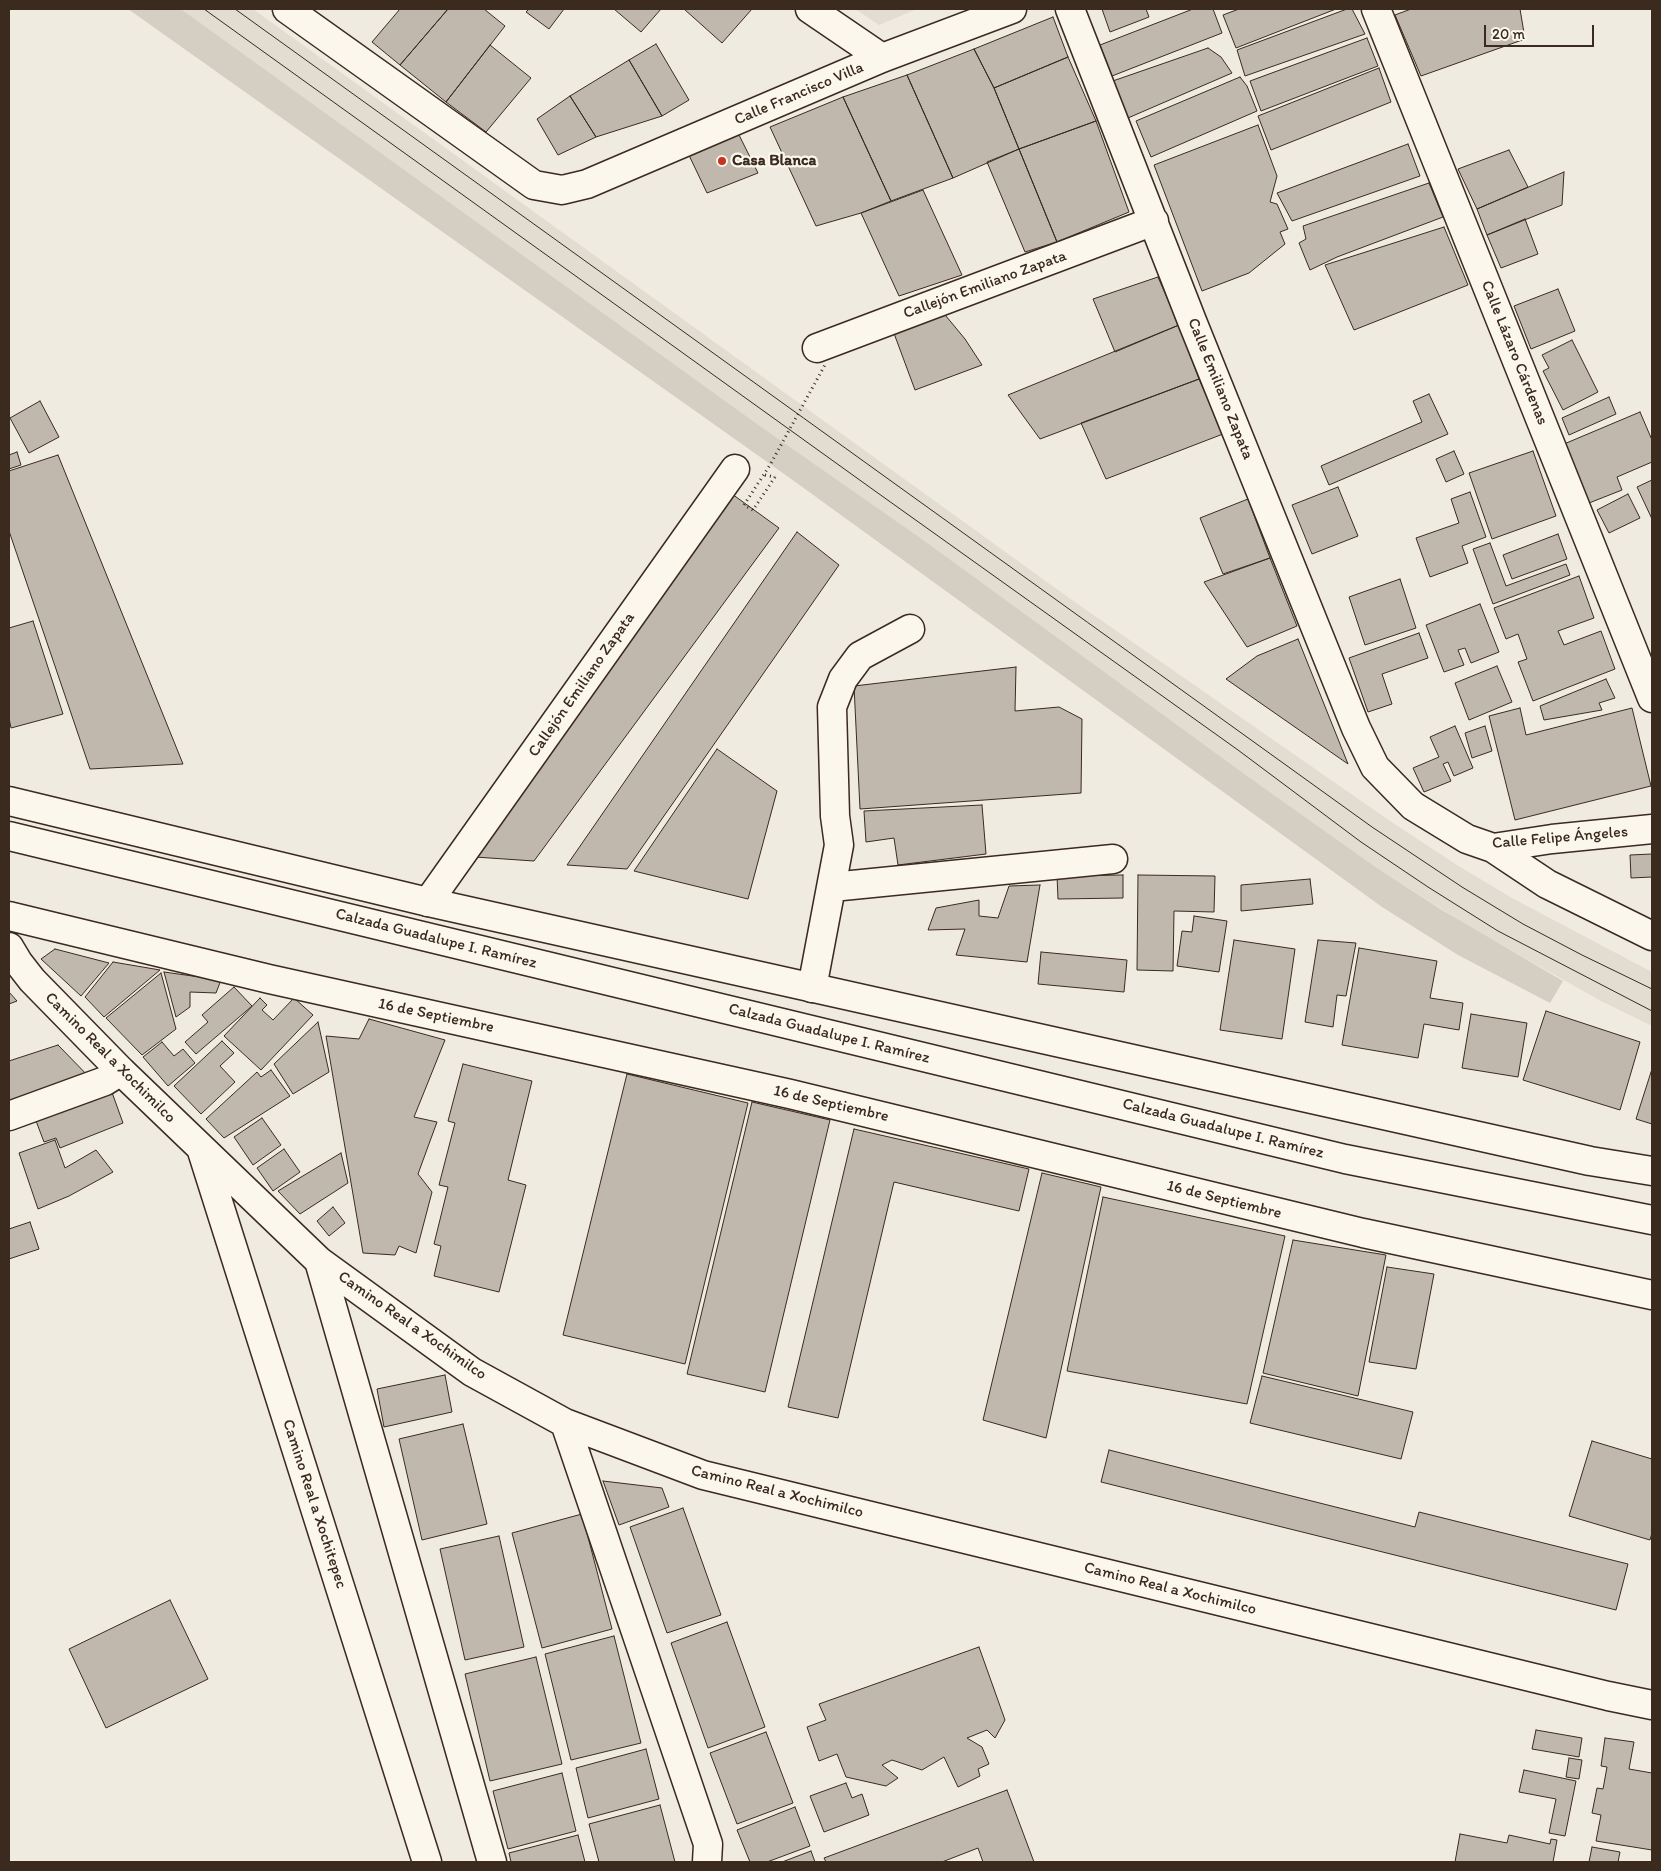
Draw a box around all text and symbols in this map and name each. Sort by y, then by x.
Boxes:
scale bar [1486,15,1596,47]
text: 20 m [1492,25,1525,43]
street label: Calle Francisco Villa [732,58,866,130]
place label: Casa Blanca [732,151,816,171]
marker: Casa Blanca [716,155,728,167]
street label: Callejón Emiliano Zapata [901,247,1069,323]
street label: Calle Lázaro Cárdenas [1476,278,1552,428]
street label: Calle Emiliano Zapata [1183,315,1257,463]
street label: Callejón Emiliano Zapata [525,609,639,761]
street label: Calle Felipe Ángeles [1491,822,1629,854]
street label: Calzada Guadalupe I. Ramírez [333,905,539,973]
street label: Camino Real a Xochimilco [41,989,179,1127]
street label: 16 de Septiembre [376,994,496,1038]
street label: Calzada Guadalupe I. Ramírez [726,1000,932,1068]
street label: 16 de Septiembre [771,1081,891,1127]
street label: Calzada Guadalupe I. Ramírez [1120,1095,1326,1163]
street label: 16 de Septiembre [1165,1176,1283,1224]
street label: Camino Real a Xochimilco [334,1267,490,1385]
street label: Camino Real a Xochitepec [278,1417,350,1591]
street label: Camino Real a Xochimilco [689,1461,865,1523]
street label: Camino Real a Xochimilco [1082,1558,1258,1620]

